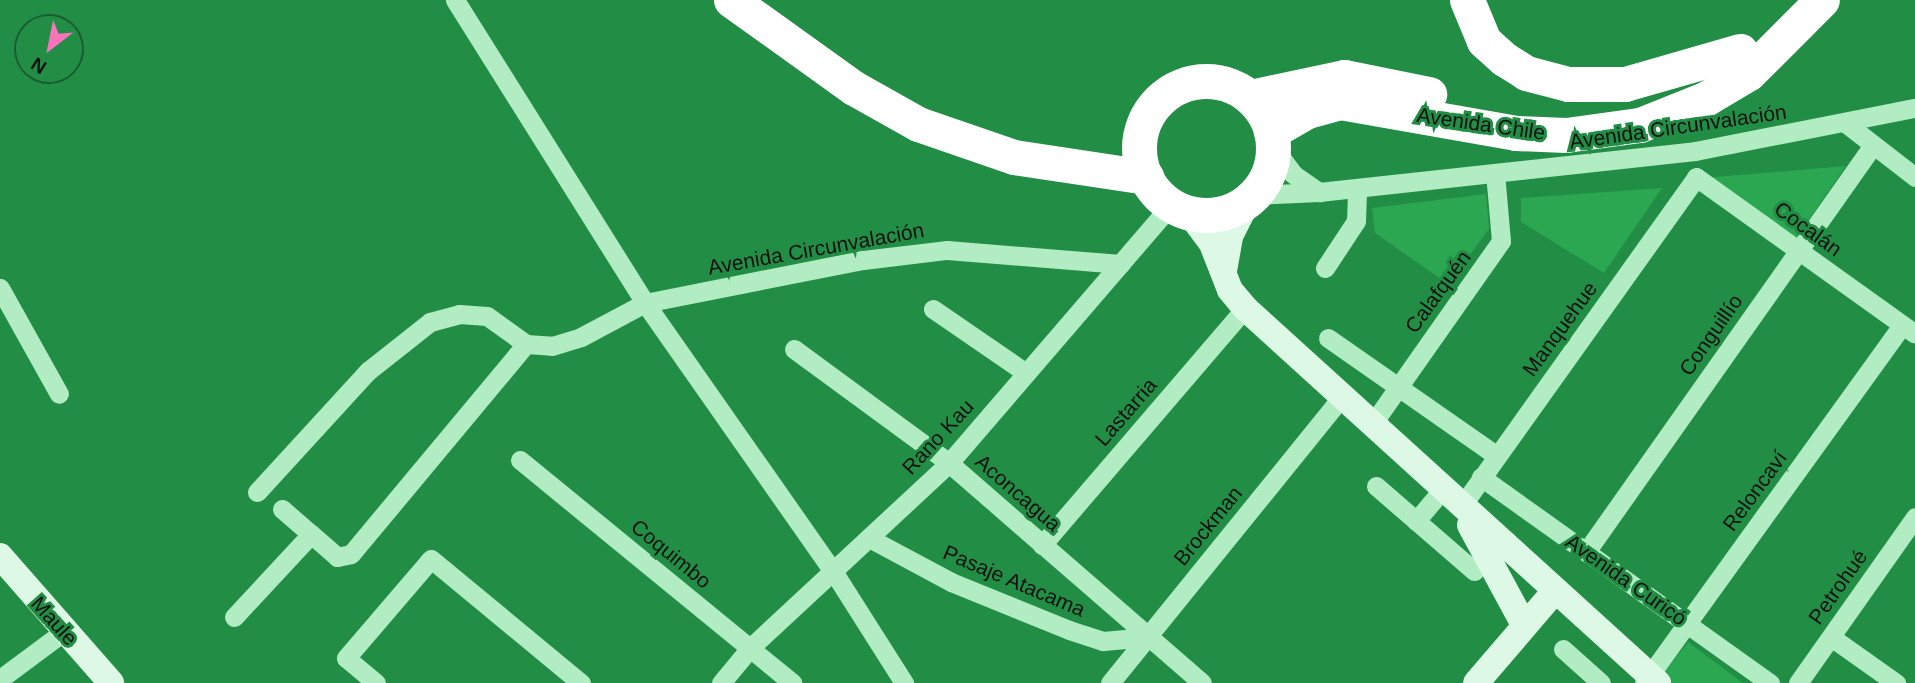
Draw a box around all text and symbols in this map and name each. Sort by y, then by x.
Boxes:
north arrow [14,14,84,84]
text: N [27,53,50,78]
street label: Avenida Circunvalación [1568,99,1788,155]
street label: Avenida Chile [1415,103,1547,145]
street label: Cocalán [1769,196,1847,262]
street label: Avenida Circunvalación [706,218,926,280]
street label: Calafquén [1400,246,1476,338]
street label: Manquehue [1517,277,1603,381]
street label: Conguillío [1674,290,1748,380]
street label: Lastarria [1090,373,1162,451]
street label: Rano Kau [897,394,979,480]
street label: Reloncaví [1717,446,1793,536]
street label: Aconcagua [970,449,1066,537]
street label: Brockman [1168,481,1248,571]
street label: Coquimbo [626,514,716,594]
street label: Avenida Curicó [1561,529,1691,631]
street label: Pasaje Atacama [939,540,1089,622]
street label: Petrohué [1803,545,1873,629]
street label: Maule [26,591,82,651]

